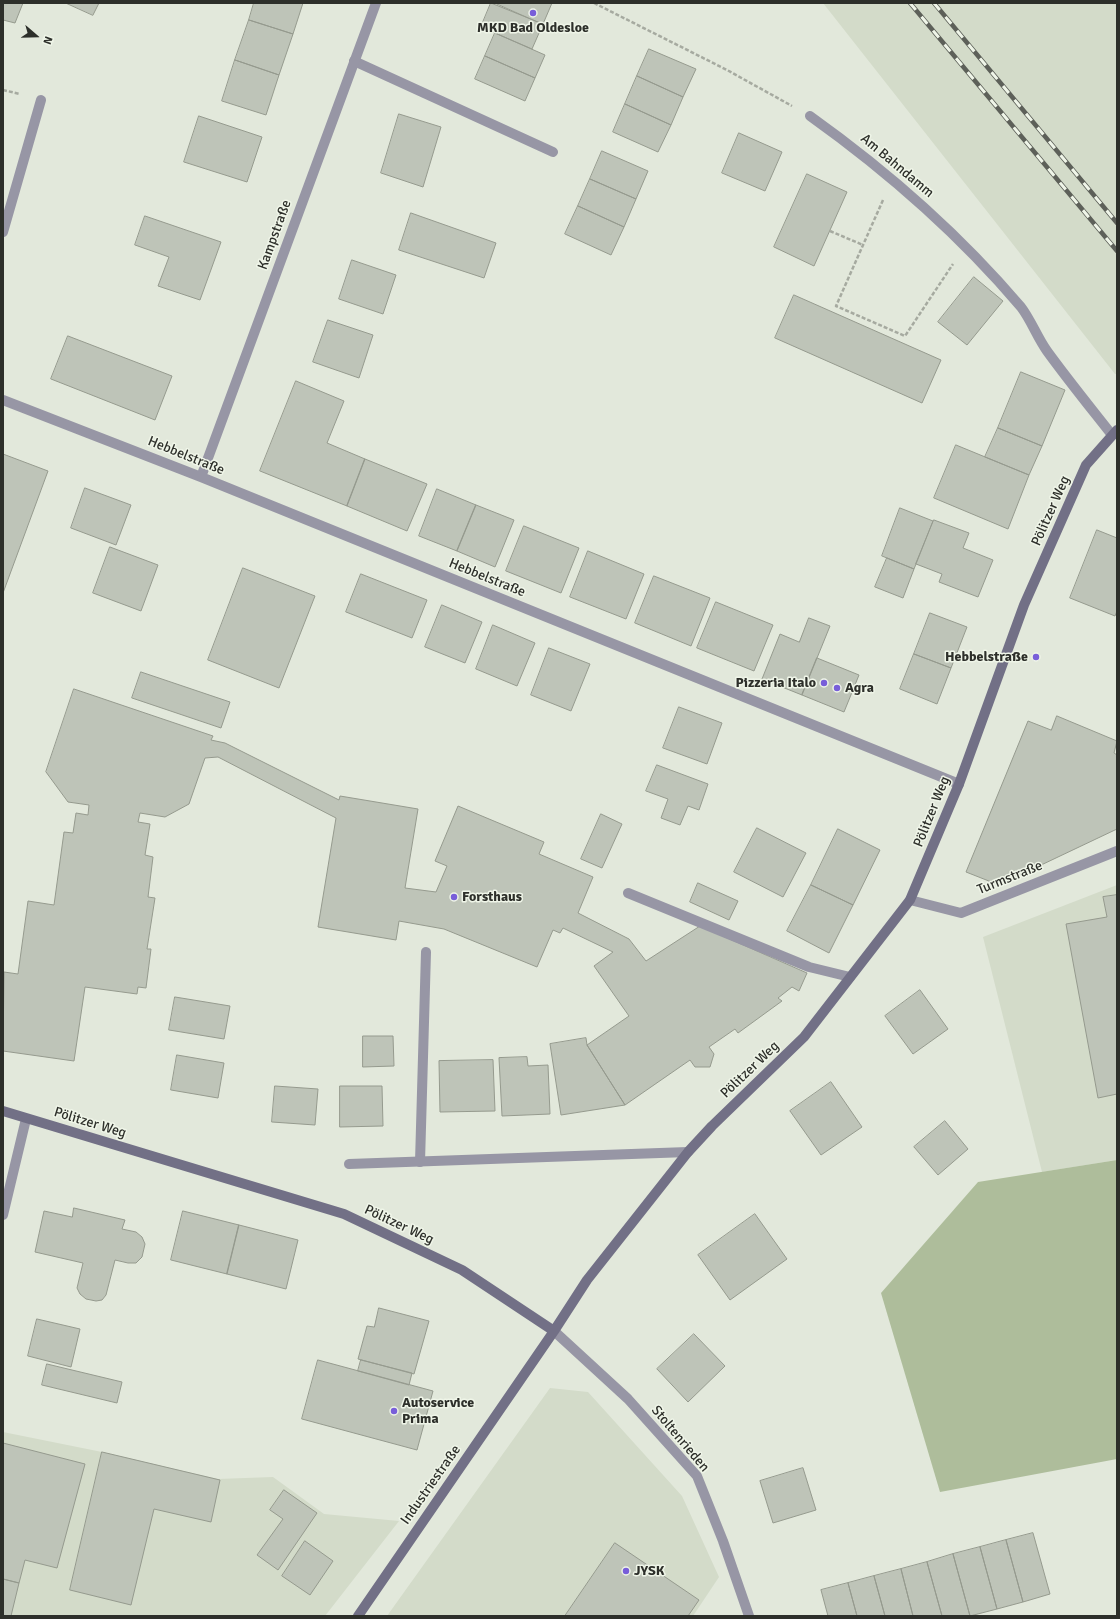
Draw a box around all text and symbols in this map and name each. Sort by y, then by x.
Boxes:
marker: MKD Bad Oldesloe [528,8,538,18]
north arrow [16,16,56,56]
place label: MKD Bad Oldesloe [477,20,589,36]
text: N [40,34,55,46]
street label: Am Bahndamm [857,130,937,202]
street label: Kampstraße [255,198,295,272]
street label: Hebbelstraße [145,433,227,479]
street label: Pölitzer Weg [1028,473,1074,549]
street label: Hebbelstraße [446,555,528,601]
place label: Hebbelstraße [945,649,1028,665]
marker: Hebbelstraße [1031,652,1041,662]
place label: Pizzeria Italo [736,675,816,691]
marker: Pizzeria Italo [819,678,829,688]
place label: Agra [845,680,874,696]
marker: Agra [832,683,842,693]
street label: Pölitzer Weg [910,774,954,850]
street label: Turmstraße [975,857,1045,899]
place label: Forsthaus [462,889,522,905]
marker: Forsthaus [449,892,459,902]
street label: Pölitzer Weg [717,1038,783,1102]
street label: Pölitzer Weg [52,1104,128,1142]
street label: Pölitzer Weg [362,1202,436,1248]
place label: Autoservice Prima [402,1395,474,1428]
street label: Stoltenrieden [647,1402,713,1476]
marker: Autoservice Prima [389,1406,399,1416]
street label: Industriestraße [397,1442,465,1528]
place label: JYSK [634,1563,665,1579]
marker: JYSK [621,1566,631,1576]

